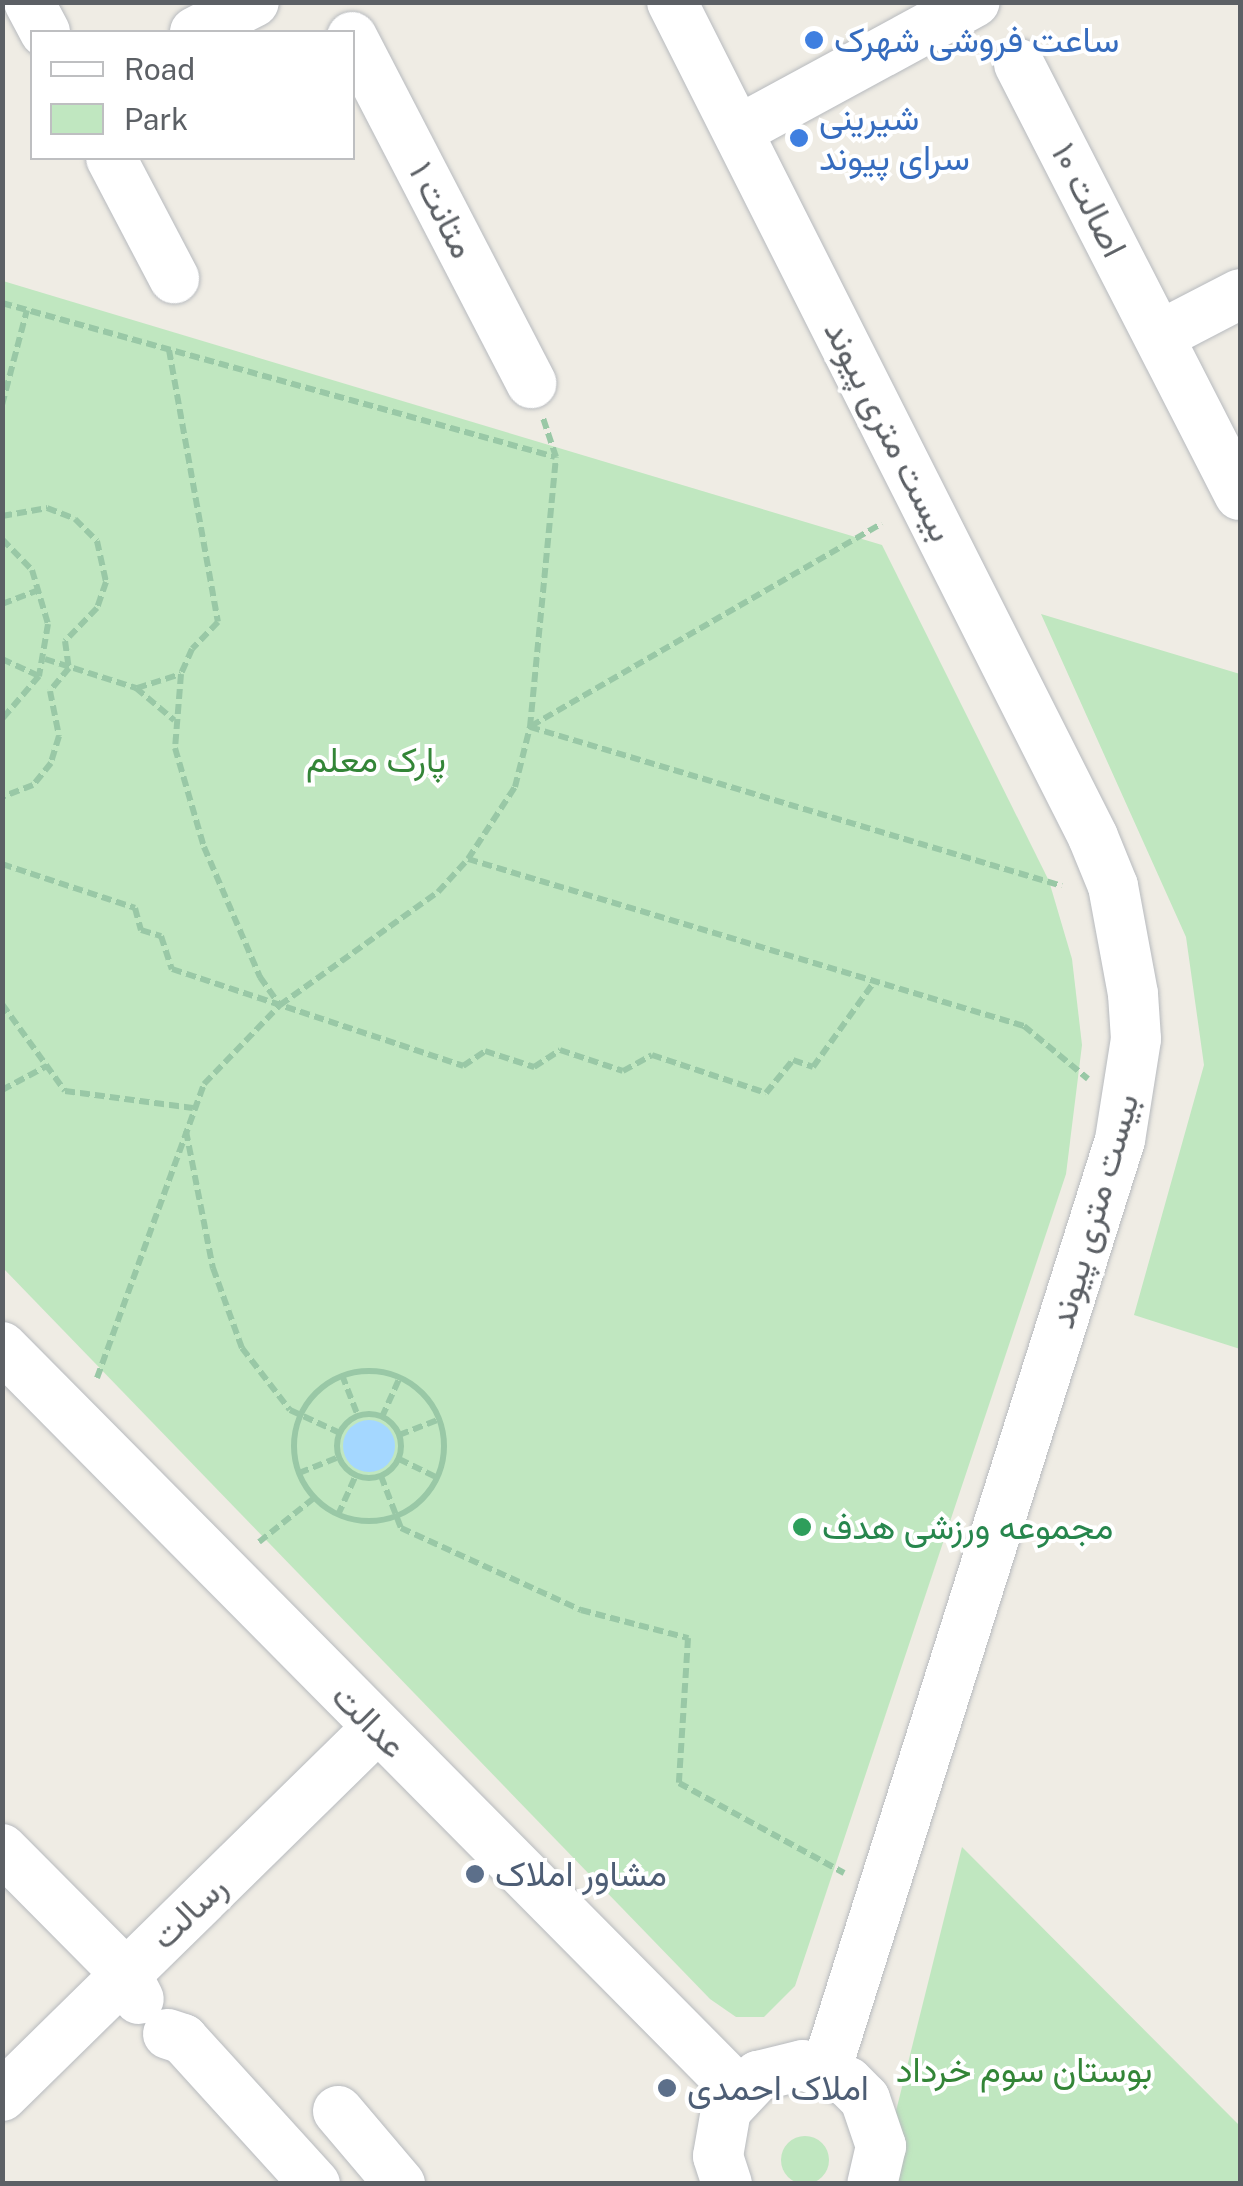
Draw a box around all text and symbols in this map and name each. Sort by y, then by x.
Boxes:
place label: ساعت فروشی شهرک [834,19,1119,61]
marker: ساعت فروشی شهرک [803,29,825,51]
legend [30,30,355,160]
text: Road [124,51,195,87]
place label: شیرینی سرای پیوند [819,97,970,179]
text: Park [124,101,188,137]
marker: شیرینی سرای پیوند [788,127,810,149]
street label: اصالت ۱۰ [1042,136,1136,264]
street label: متانت ۱ [400,155,484,265]
street label: بیست متری پیوند [815,313,963,549]
park label: پارک معلم [306,739,446,781]
street label: بیست متری پیوند [1040,1089,1148,1333]
place label: مجموعه ورزشی هدف [822,1506,1113,1548]
marker: مجموعه ورزشی هدف [791,1516,813,1538]
street label: عدالت [323,1675,415,1767]
place label: مشاور املاک [495,1853,667,1895]
marker: مشاور املاک [464,1863,486,1885]
street label: رسالت [143,1866,235,1958]
park label: بوستان سوم خرداد [896,2049,1152,2091]
place label: املاک احمدی [687,2067,869,2109]
marker: املاک احمدی [656,2077,678,2099]

